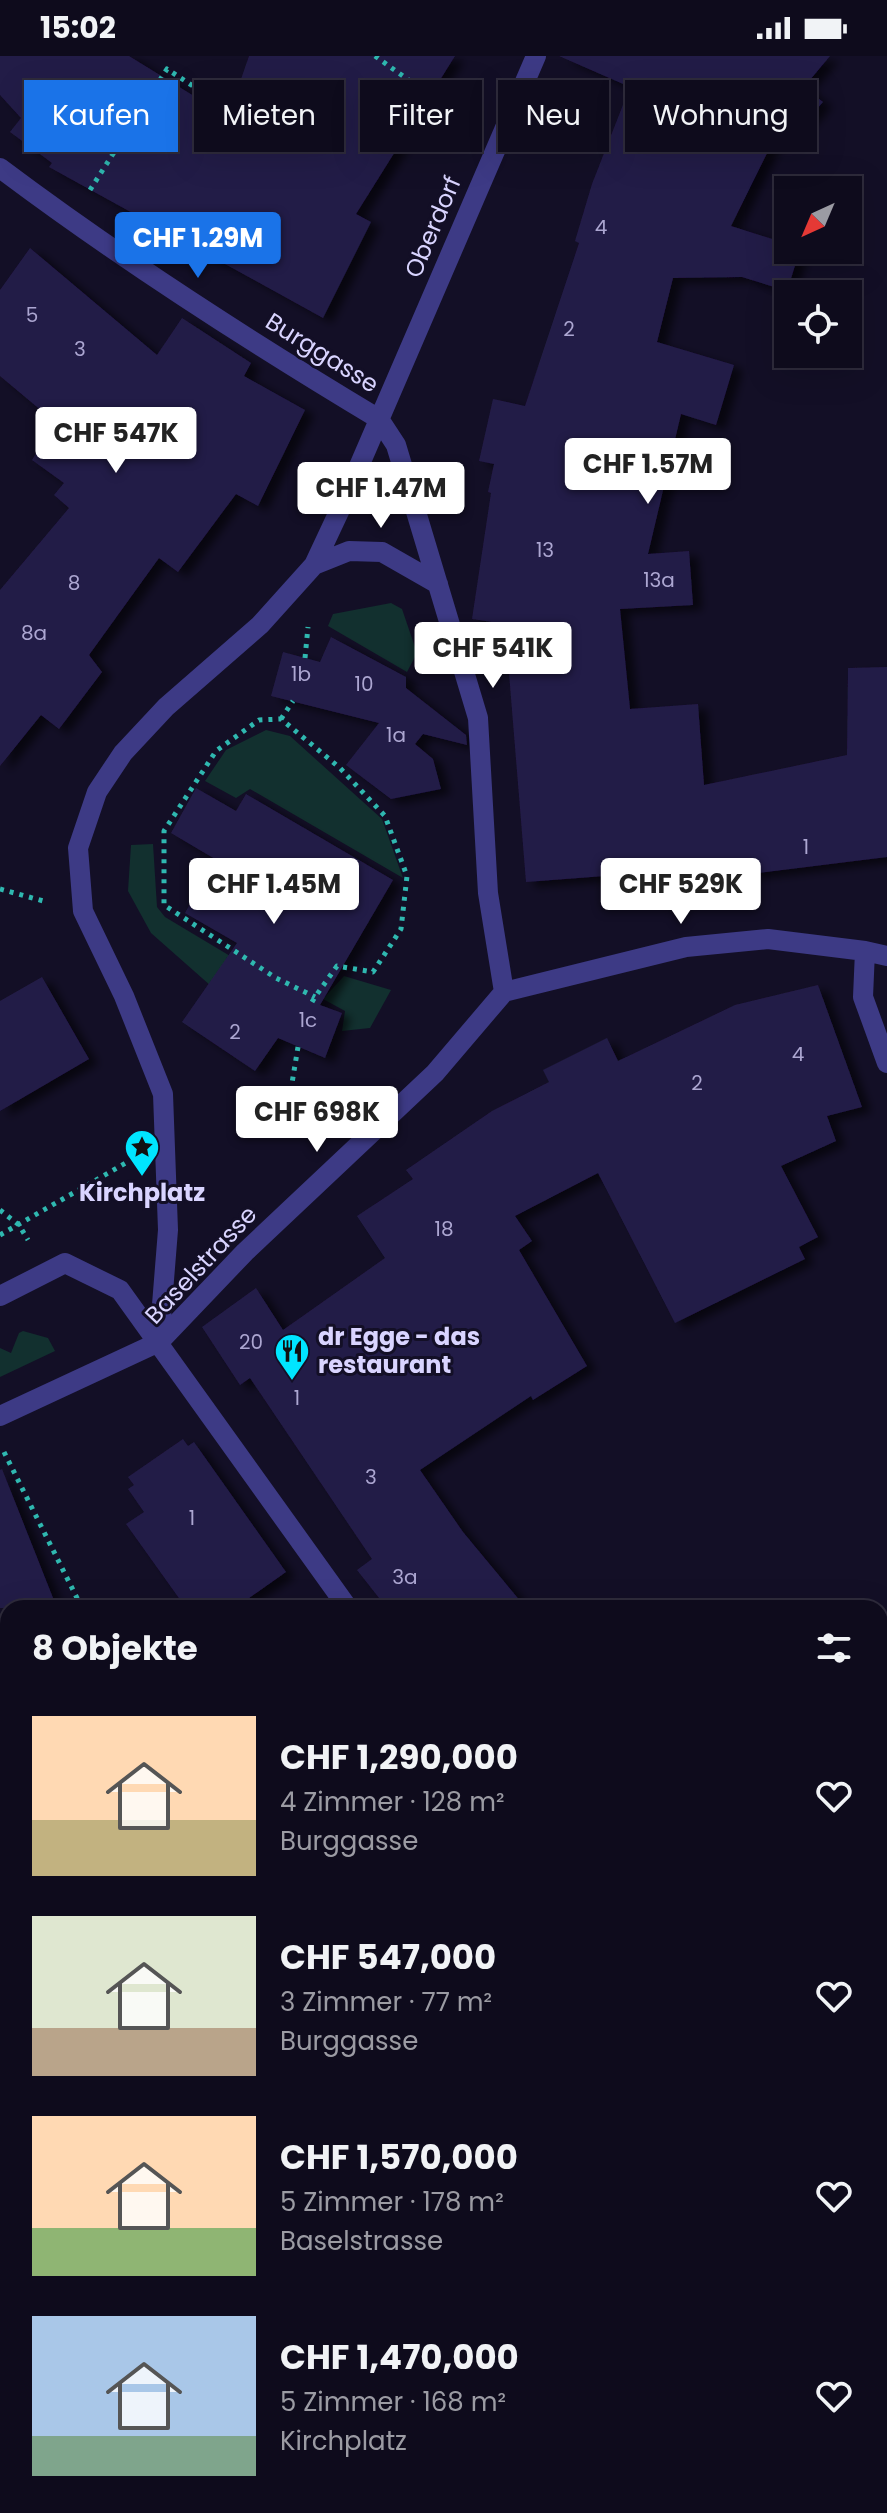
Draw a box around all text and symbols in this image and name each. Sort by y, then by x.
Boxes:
text: 15:02 [40,6,116,49]
chip: Kaufen [24,80,178,152]
chip: Mieten [194,80,344,152]
chip: Filter [360,80,482,152]
chip: Neu [498,80,609,152]
chip: Wohnung [625,80,817,152]
street label: Oberdorf [396,171,469,283]
north arrow [774,176,862,264]
map controls [774,176,862,368]
pin: CHF 1.29M [106,212,290,280]
house number: 4 [595,213,607,241]
text: CHF 1.29M [133,220,263,256]
button: locate [774,280,862,368]
house number: 5 [26,301,38,329]
street label: Burggasse [259,305,385,400]
house number: 2 [563,315,575,343]
house number: 3 [74,335,86,363]
pin: CHF 547K [33,407,199,475]
text: CHF 547K [53,415,179,451]
pin: CHF 1.57M [556,438,740,506]
text: CHF 1.57M [583,446,713,482]
pin: CHF 1.47M [289,462,473,530]
text: CHF 1.47M [315,470,447,506]
house number: 13 [536,536,554,564]
house number: 13a [643,566,675,594]
house number: 8 [68,569,80,597]
house number: 8a [21,619,47,647]
pin: CHF 541K [410,622,576,690]
text: CHF 541K [433,630,553,666]
house number: 1b [291,660,311,688]
house number: 10 [355,670,373,698]
house number: 1a [386,721,406,749]
house number: 1 [803,833,809,861]
pin: CHF 1.45M [182,858,366,926]
pin: CHF 529K [598,858,764,926]
text: CHF 1.45M [207,866,341,902]
text: CHF 529K [619,866,743,902]
house number: 1c [299,1006,317,1034]
house number: 2 [229,1018,241,1046]
house number: 4 [792,1040,804,1068]
house number: 2 [691,1069,703,1097]
pin: CHF 698K [234,1086,400,1154]
text: CHF 698K [254,1094,380,1130]
place icon: Kirchplatz [123,1128,161,1178]
place label: Kirchplatz [79,1176,205,1209]
street label: Baselstrasse [137,1198,264,1331]
house number: 18 [434,1215,454,1243]
place label: dr Egge - das restaurant [318,1320,480,1381]
house number: 20 [239,1328,263,1356]
restaurant icon: dr Egge - das restaurant [273,1332,311,1382]
house number: 1 [294,1384,300,1412]
house number: 3 [365,1463,377,1491]
house number: 1 [189,1504,195,1532]
house number: 3a [392,1563,418,1591]
text: 8 Objekte [32,1624,198,1672]
icon: filters [812,1626,856,1670]
text: CHF 1,290,000 [280,1733,518,1781]
icon: home [96,1748,192,1844]
icon: heart [812,1774,856,1818]
text: 4 Zimmer · 128 m² [280,1784,505,1820]
text: Burggasse [280,1823,418,1859]
text: CHF 547,000 [280,1933,496,1981]
icon: home [96,1948,192,2044]
icon: heart [812,1974,856,2018]
text: 3 Zimmer · 77 m² [280,1984,492,2020]
text: Burggasse [280,2023,418,2059]
text: CHF 1,570,000 [280,2133,518,2181]
icon: home [96,2148,192,2244]
icon: heart [812,2174,856,2218]
text: 5 Zimmer · 178 m² [280,2184,504,2220]
text: Baselstrasse [280,2223,443,2259]
text: CHF 1,470,000 [280,2333,519,2381]
icon: home [96,2348,192,2444]
icon: heart [812,2374,856,2418]
text: 5 Zimmer · 168 m² [280,2384,506,2420]
text: Kirchplatz [280,2423,407,2459]

